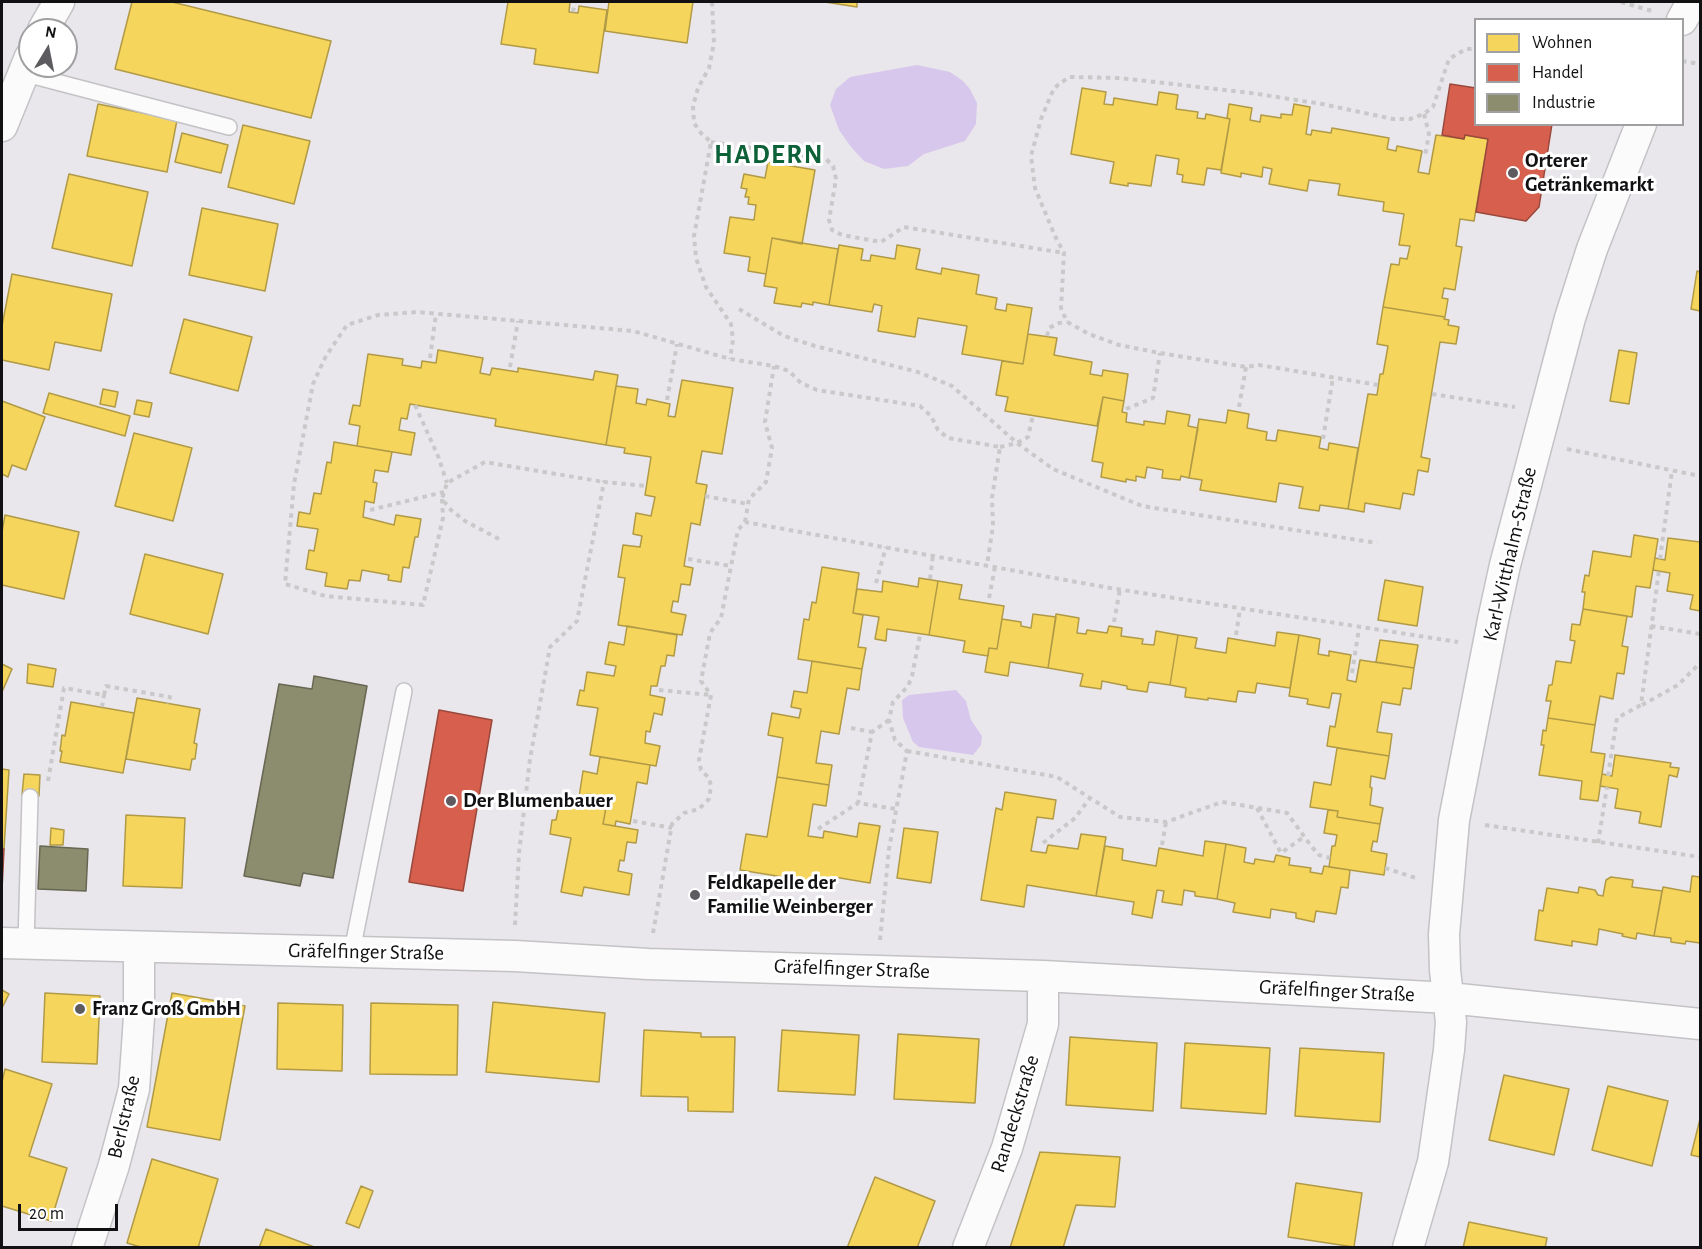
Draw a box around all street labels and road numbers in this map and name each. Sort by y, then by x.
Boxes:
street label: Karl-Witthalm-Straße [1478,464,1542,644]
street label: Gräfelfinger Straße [288,938,444,966]
street label: Gräfelfinger Straße [774,954,930,984]
street label: Gräfelfinger Straße [1258,974,1416,1008]
street label: Randeckstraße [985,1052,1045,1176]
street label: Berlstraße [102,1073,146,1161]

